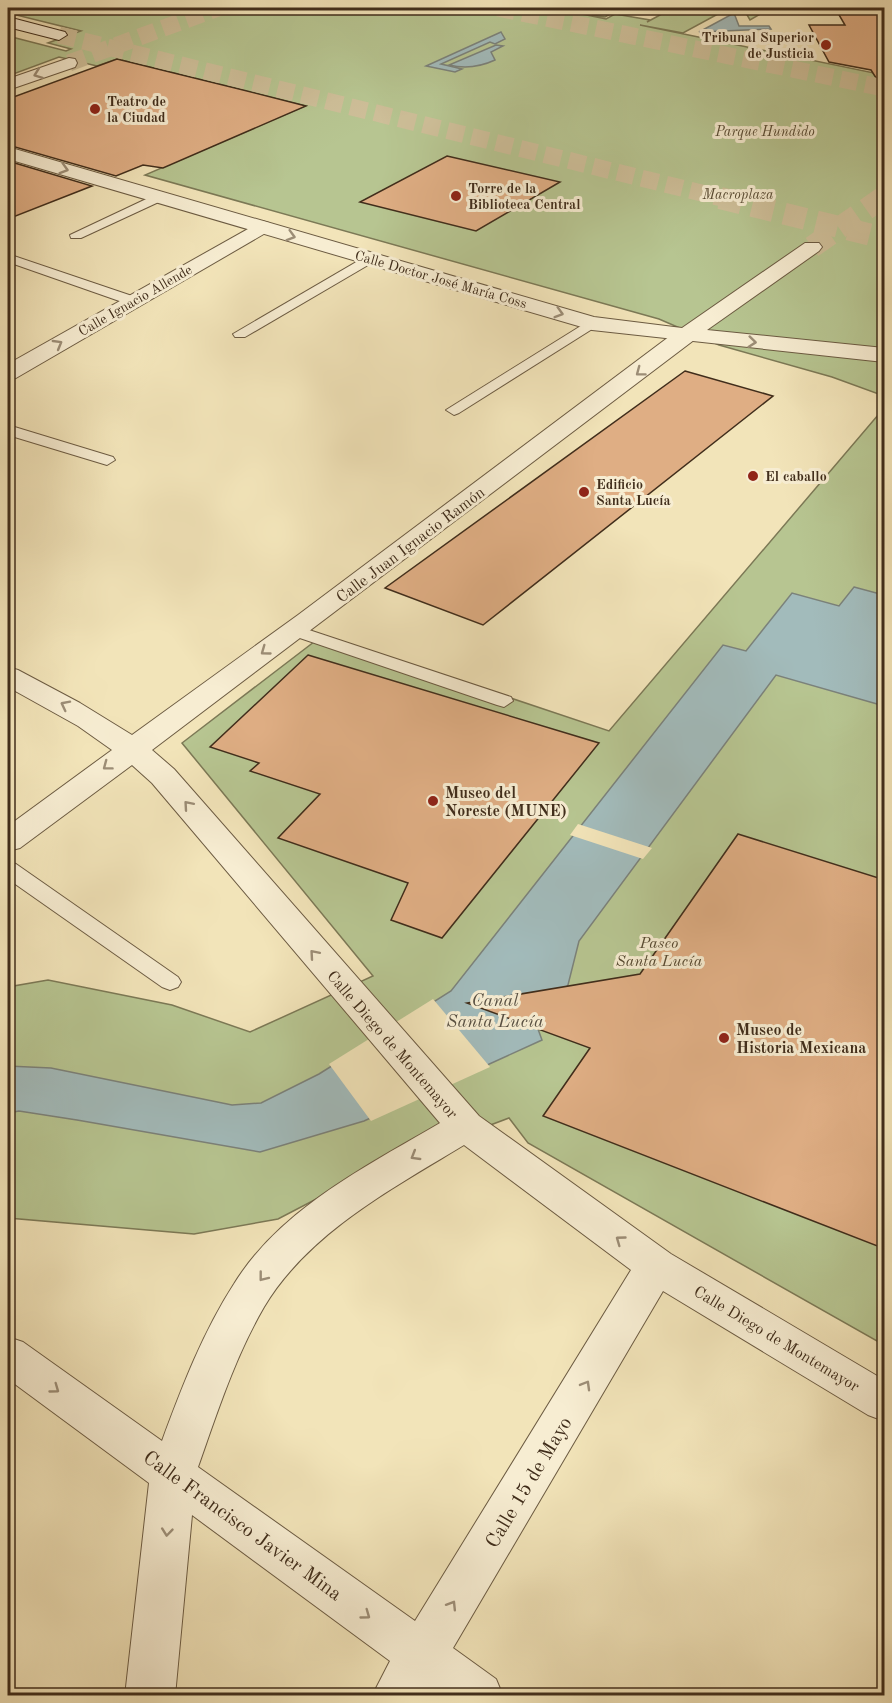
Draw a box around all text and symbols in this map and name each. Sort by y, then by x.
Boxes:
place label: Tribunal Superior de Justicia [702,31,814,61]
marker: Tribunal Superior de Justicia [819,38,833,52]
one-way arrow [33,67,44,79]
place label: Teatro de la Ciudad [107,95,166,125]
marker: Teatro de la Ciudad [88,102,102,116]
park label: Parque Hundido [714,125,815,140]
one-way arrow [59,162,69,175]
place label: Torre de la Biblioteca Central [468,182,581,212]
park label: Macroplaza [701,188,774,203]
marker: Torre de la Biblioteca Central [449,189,463,203]
one-way arrow [285,229,296,241]
street label: Calle Doctor José María Coss [353,249,528,311]
street label: Calle Ignacio Allende [76,263,195,339]
one-way arrow [554,306,564,319]
one-way arrow [747,335,756,348]
one-way arrow [52,340,62,351]
one-way arrow [636,365,647,376]
marker: El caballo [746,469,760,483]
place label: El caballo [765,470,827,484]
place label: Edificio Santa Lucía [596,478,671,508]
street label: Calle Juan Ignacio Ramón [334,484,489,606]
marker: Edificio Santa Lucía [577,485,591,499]
one-way arrow [260,644,271,655]
one-way arrow [60,701,71,713]
one-way arrow [103,759,114,770]
place label: Museo del Noreste (MUNE) [445,786,567,820]
marker: Museo del Noreste (MUNE) [426,794,440,808]
one-way arrow [184,801,195,812]
park label: Paseo Santa Lucía [616,936,703,970]
one-way arrow [311,950,322,961]
street label: Calle Diego de Montemayor [323,968,460,1123]
water label: Canal Santa Lucía [446,992,544,1031]
place label: Museo de Historia Mexicana [736,1023,866,1057]
marker: Museo de Historia Mexicana [717,1031,731,1045]
one-way arrow [411,1149,421,1160]
one-way arrow [616,1236,627,1247]
one-way arrow [260,1270,271,1281]
street label: Calle Diego de Montemayor [690,1284,862,1396]
one-way arrow [579,1381,590,1391]
one-way arrow [48,1382,59,1393]
street label: Calle 15 de Mayo [483,1414,577,1552]
street label: Calle Francisco Javier Mina [139,1448,345,1605]
one-way arrow [161,1528,174,1537]
one-way arrow [444,1601,455,1612]
one-way arrow [359,1608,370,1619]

